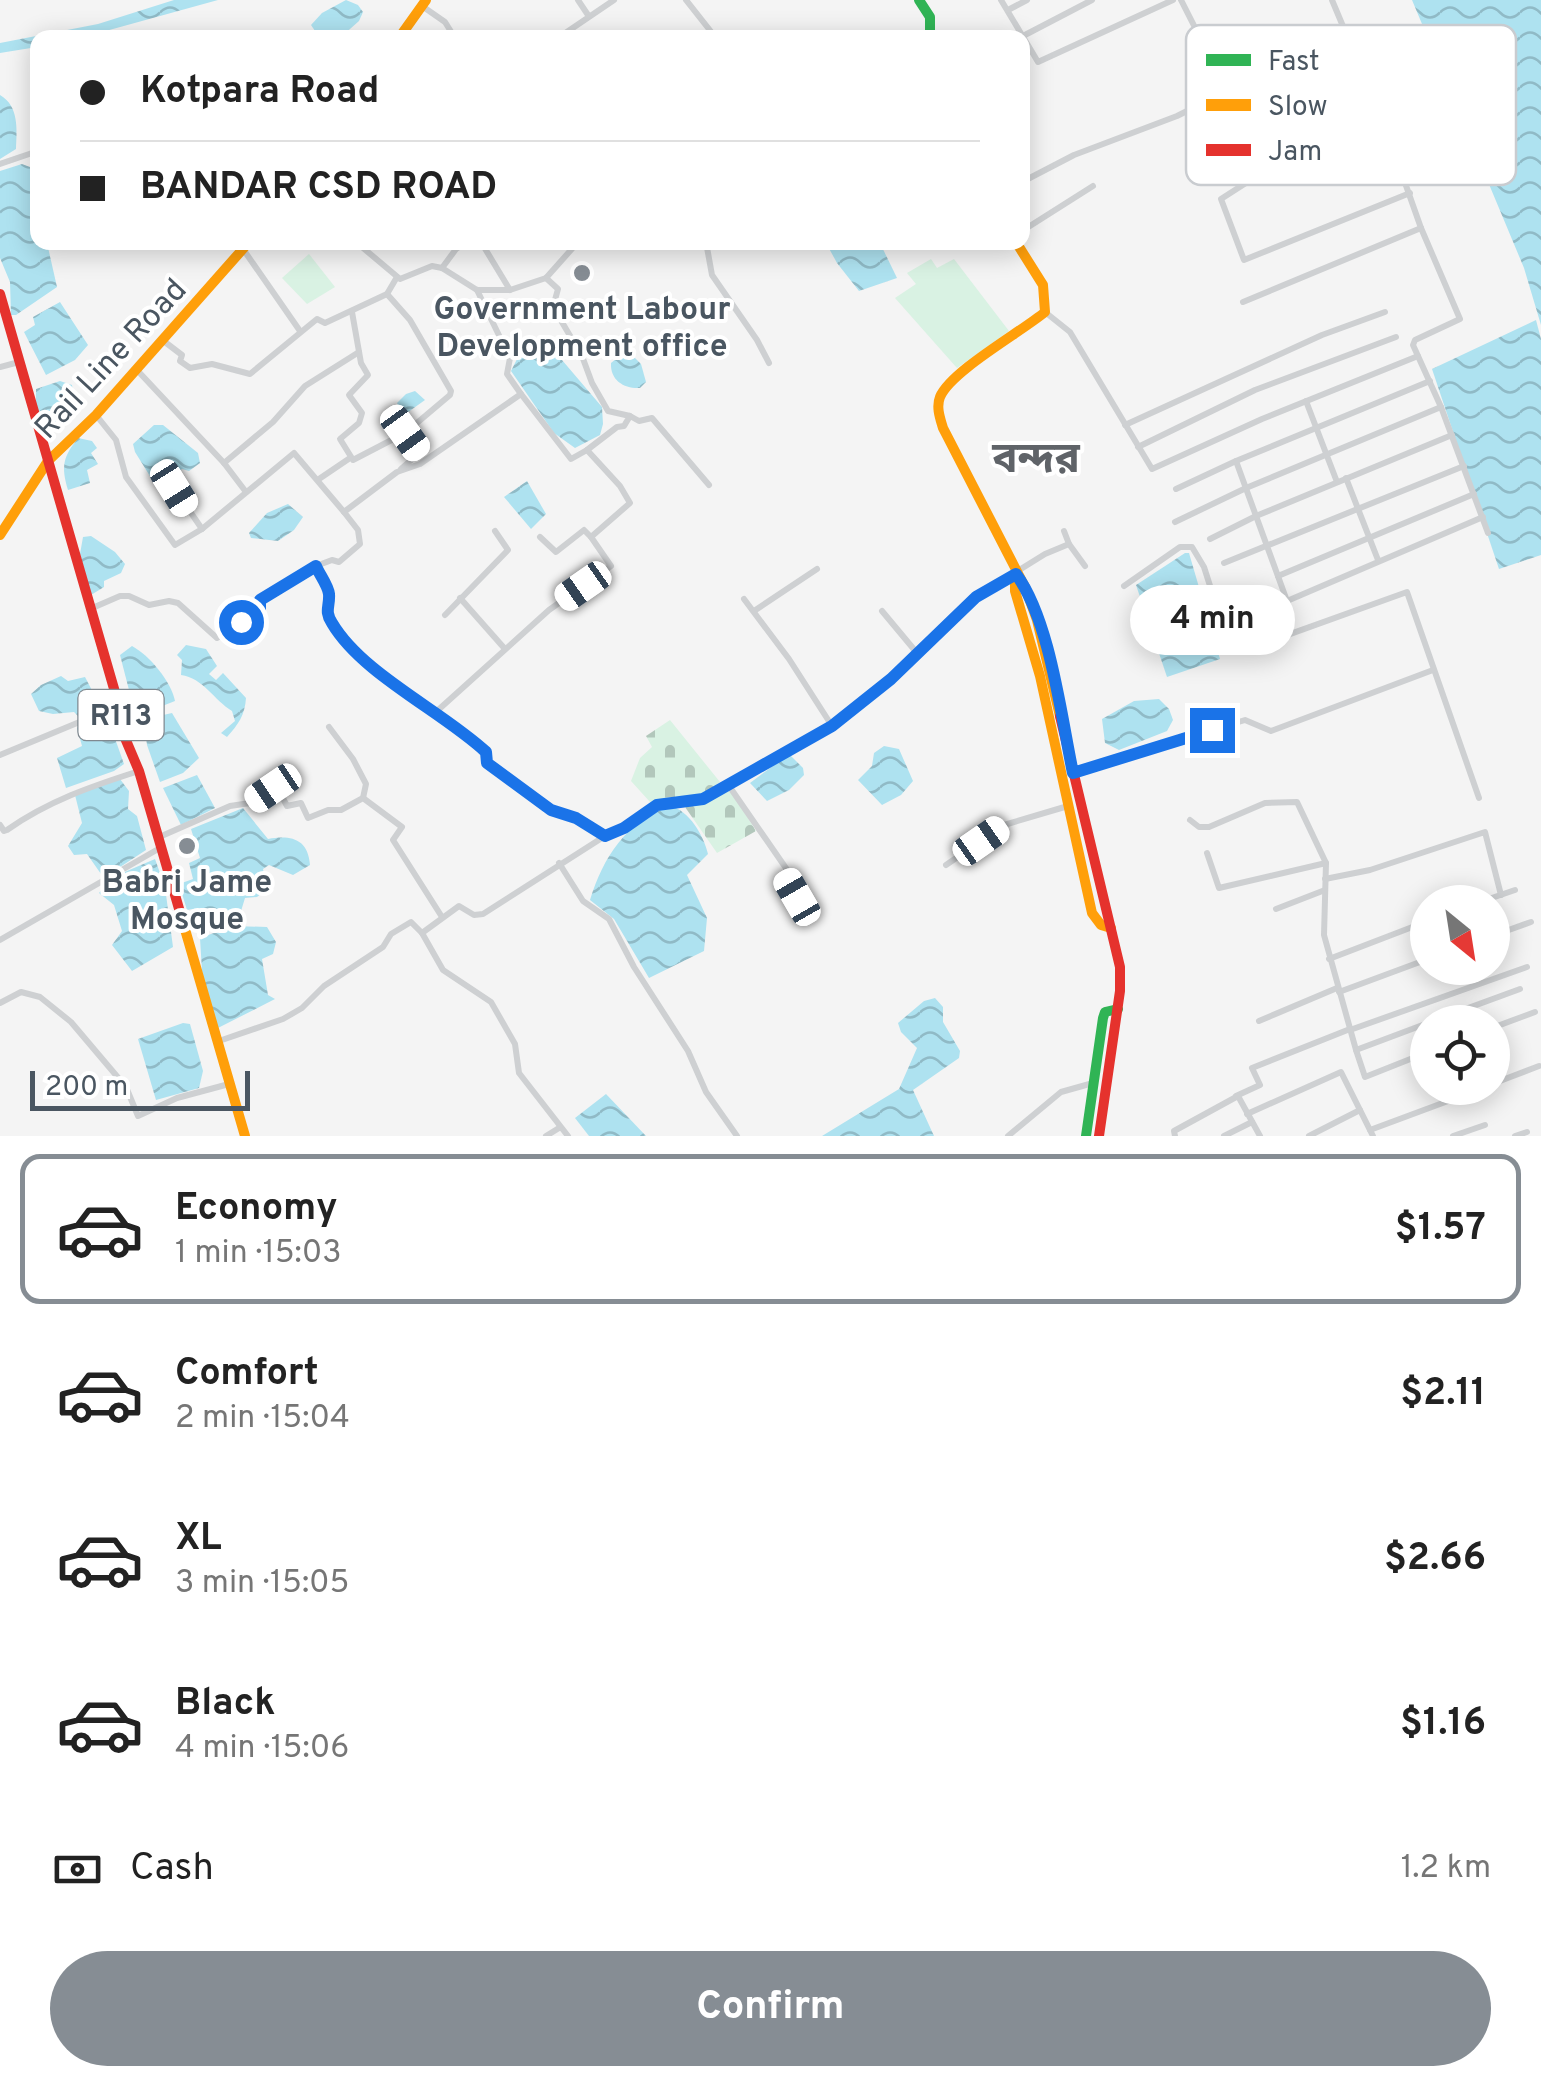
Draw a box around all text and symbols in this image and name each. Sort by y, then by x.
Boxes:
legend [1186,25,1516,185]
text: Fast [1268,45,1320,81]
text: Kotpara Road [140,68,379,117]
text: Slow [1268,90,1327,126]
text: Jam [1268,135,1322,171]
text: BANDAR CSD ROAD [140,164,497,213]
marker: Government Labour Development office [571,262,593,284]
street label: Rail Line Road [28,271,197,449]
place label: Government Labour Development office [433,291,731,368]
car [375,400,435,466]
district label: বন্দর [991,435,1080,488]
car [145,455,203,521]
car [550,557,616,615]
callout: 4 min [1130,585,1294,655]
route start [219,600,264,645]
text: 4 min [1170,600,1255,640]
road number: R113 [78,690,164,740]
route end [1190,708,1235,753]
car [240,759,306,817]
car [948,812,1014,870]
marker: Babri Jame Mosque [176,835,198,857]
place label: Babri Jame Mosque [102,864,272,941]
car [769,864,825,930]
north arrow [1410,885,1510,985]
map controls [1410,885,1510,1105]
button: locate [1410,1005,1510,1105]
scale bar [30,1066,250,1110]
text: 200 m [45,1070,128,1106]
icon: car [55,1184,145,1274]
text: Economy [175,1185,337,1234]
text: $1.57 [1395,1205,1486,1254]
text: 1 min · 15:03 [175,1234,342,1274]
icon: car [55,1349,145,1439]
text: Comfort [175,1350,319,1399]
text: $2.11 [1400,1370,1486,1419]
text: 2 min · 15:04 [175,1399,350,1439]
icon: car [55,1514,145,1604]
text: XL [175,1515,222,1564]
text: $2.66 [1384,1535,1486,1584]
text: 3 min · 15:05 [175,1564,350,1604]
icon: car [55,1679,145,1769]
text: Black [175,1680,275,1729]
text: $1.16 [1400,1700,1486,1749]
text: 4 min · 15:06 [175,1729,349,1769]
icon: cash [50,1842,105,1897]
text: Cash [130,1845,214,1894]
text: 1.2 km [1401,1849,1491,1889]
button: Confirm [50,1951,1491,2066]

